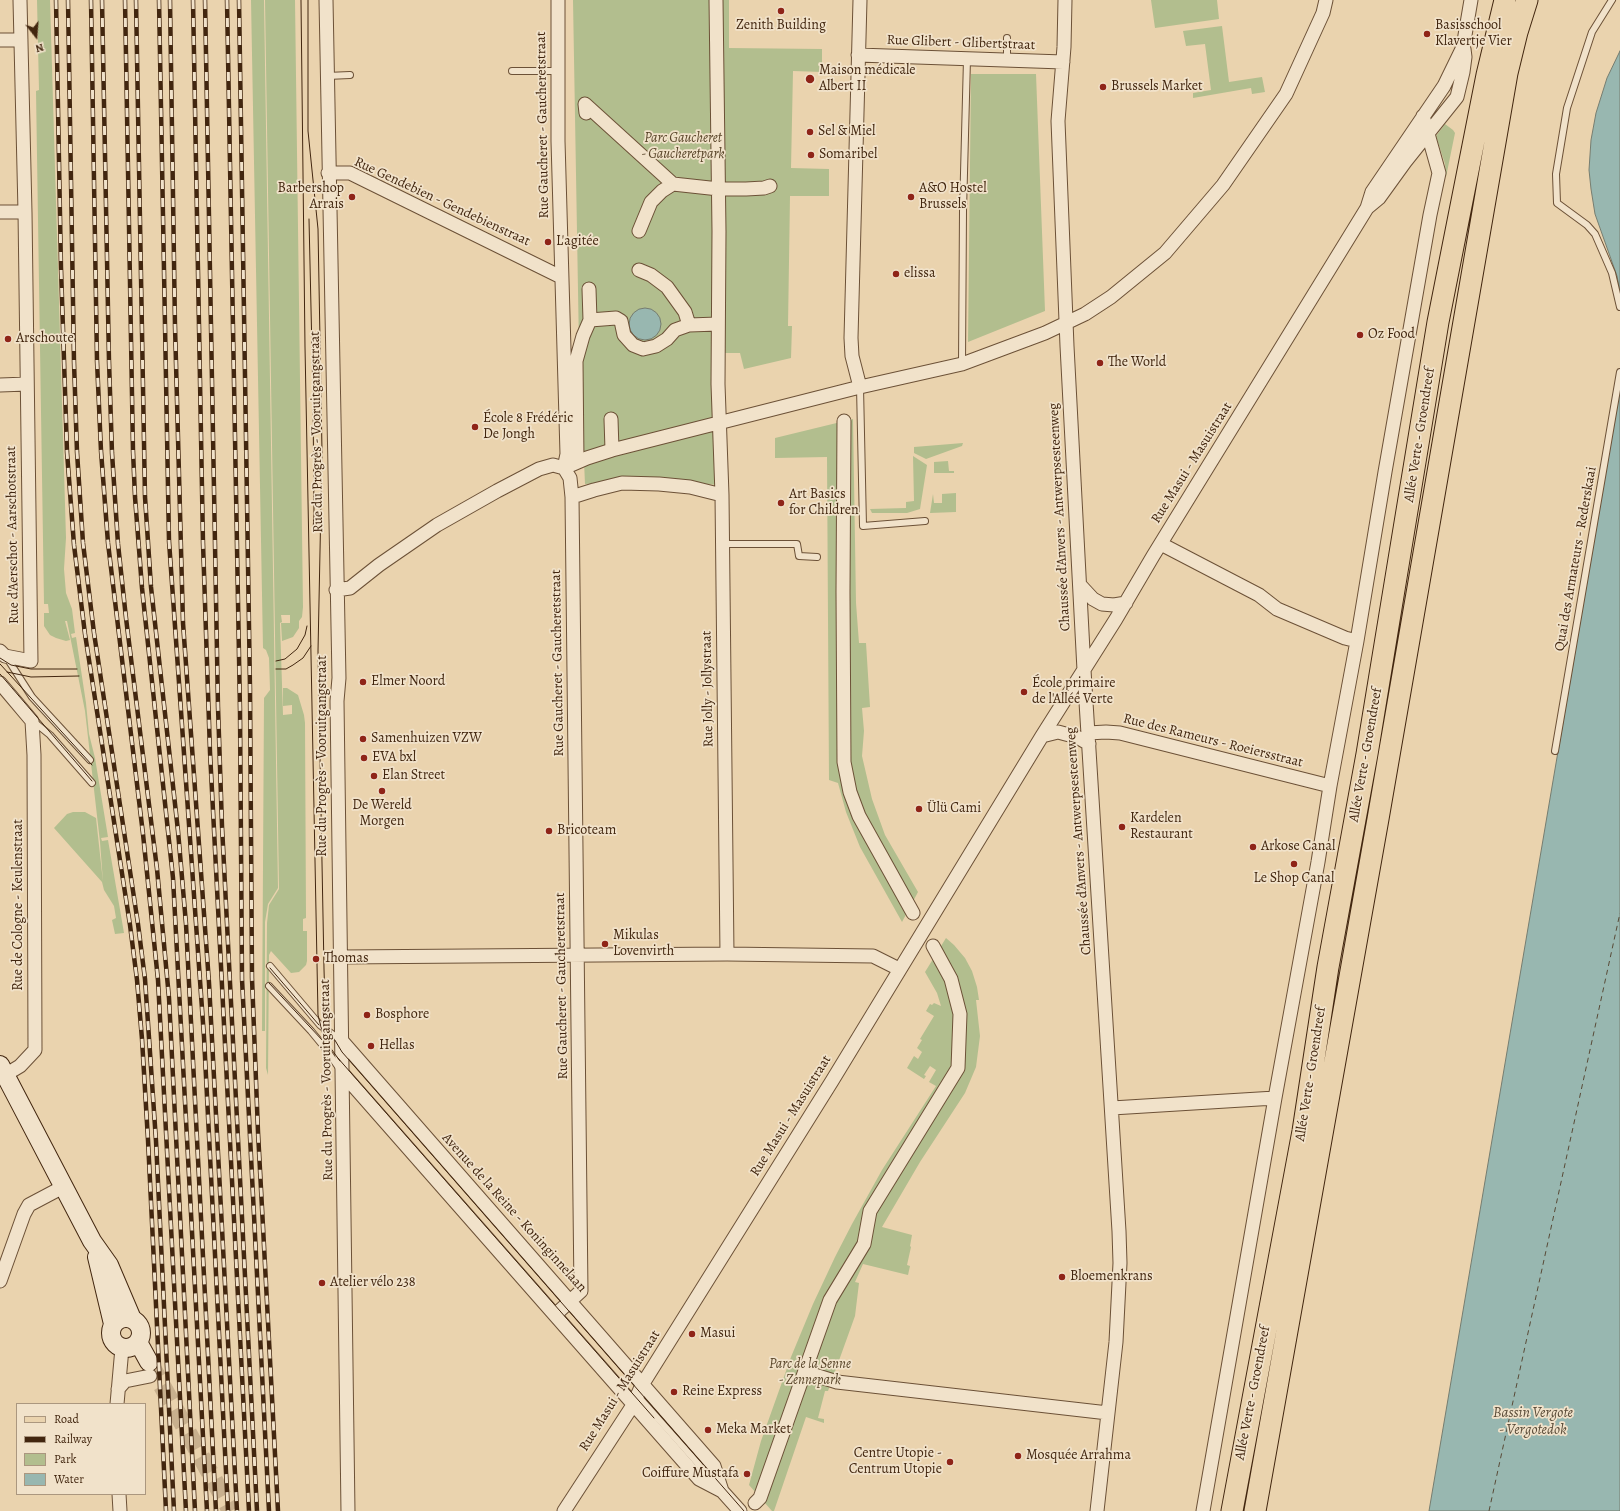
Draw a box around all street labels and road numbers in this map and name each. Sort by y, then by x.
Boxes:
street label: Rue Gaucheret - Gaucheretstraat [533,31,553,219]
street label: Rue Glibert - Glibertstraat [886,32,1036,54]
street label: Rue Gendebien - Gendebienstraat [351,154,533,250]
street label: Rue du Progrès - Vooruitgangstraat [307,331,327,533]
street label: Allée Verte - Groendreef [1401,367,1439,503]
street label: Rue Masui - Masuistraat [1148,399,1236,527]
street label: Chaussée d'Anvers - Antwerpsesteenweg [1046,402,1074,632]
street label: Rue d'Aerschot - Aarschotstraat [3,446,23,624]
street label: Quai des Armateurs - Rederskaai [1551,465,1601,653]
street label: Rue Gaucheret - Gaucheretstraat [548,569,568,757]
street label: Rue Jolly - Jollystraat [699,630,717,748]
street label: Rue du Progrès - Vooruitgangstraat [315,655,331,857]
street label: Allée Verte - Groendreef [1346,687,1386,823]
street label: Rue des Rameurs - Roeiersstraat [1121,710,1305,772]
street label: Chaussée d'Anvers - Antwerpsesteenweg [1063,726,1095,956]
street label: Rue de Cologne - Keulenstraat [11,819,27,991]
street label: Rue Gaucheret - Gaucheretstraat [552,892,572,1080]
street label: Rue du Progrès - Vooruitgangstraat [317,979,337,1181]
street label: Allée Verte - Groendreef [1292,1006,1330,1142]
street label: Rue Masui - Masuistraat [747,1052,835,1180]
street label: Avenue de la Reine - Koninginnelaan [438,1130,590,1296]
street label: Allée Verte - Groendreef [1232,1325,1274,1461]
street label: Rue Masui - Masuistraat [576,1327,664,1455]

